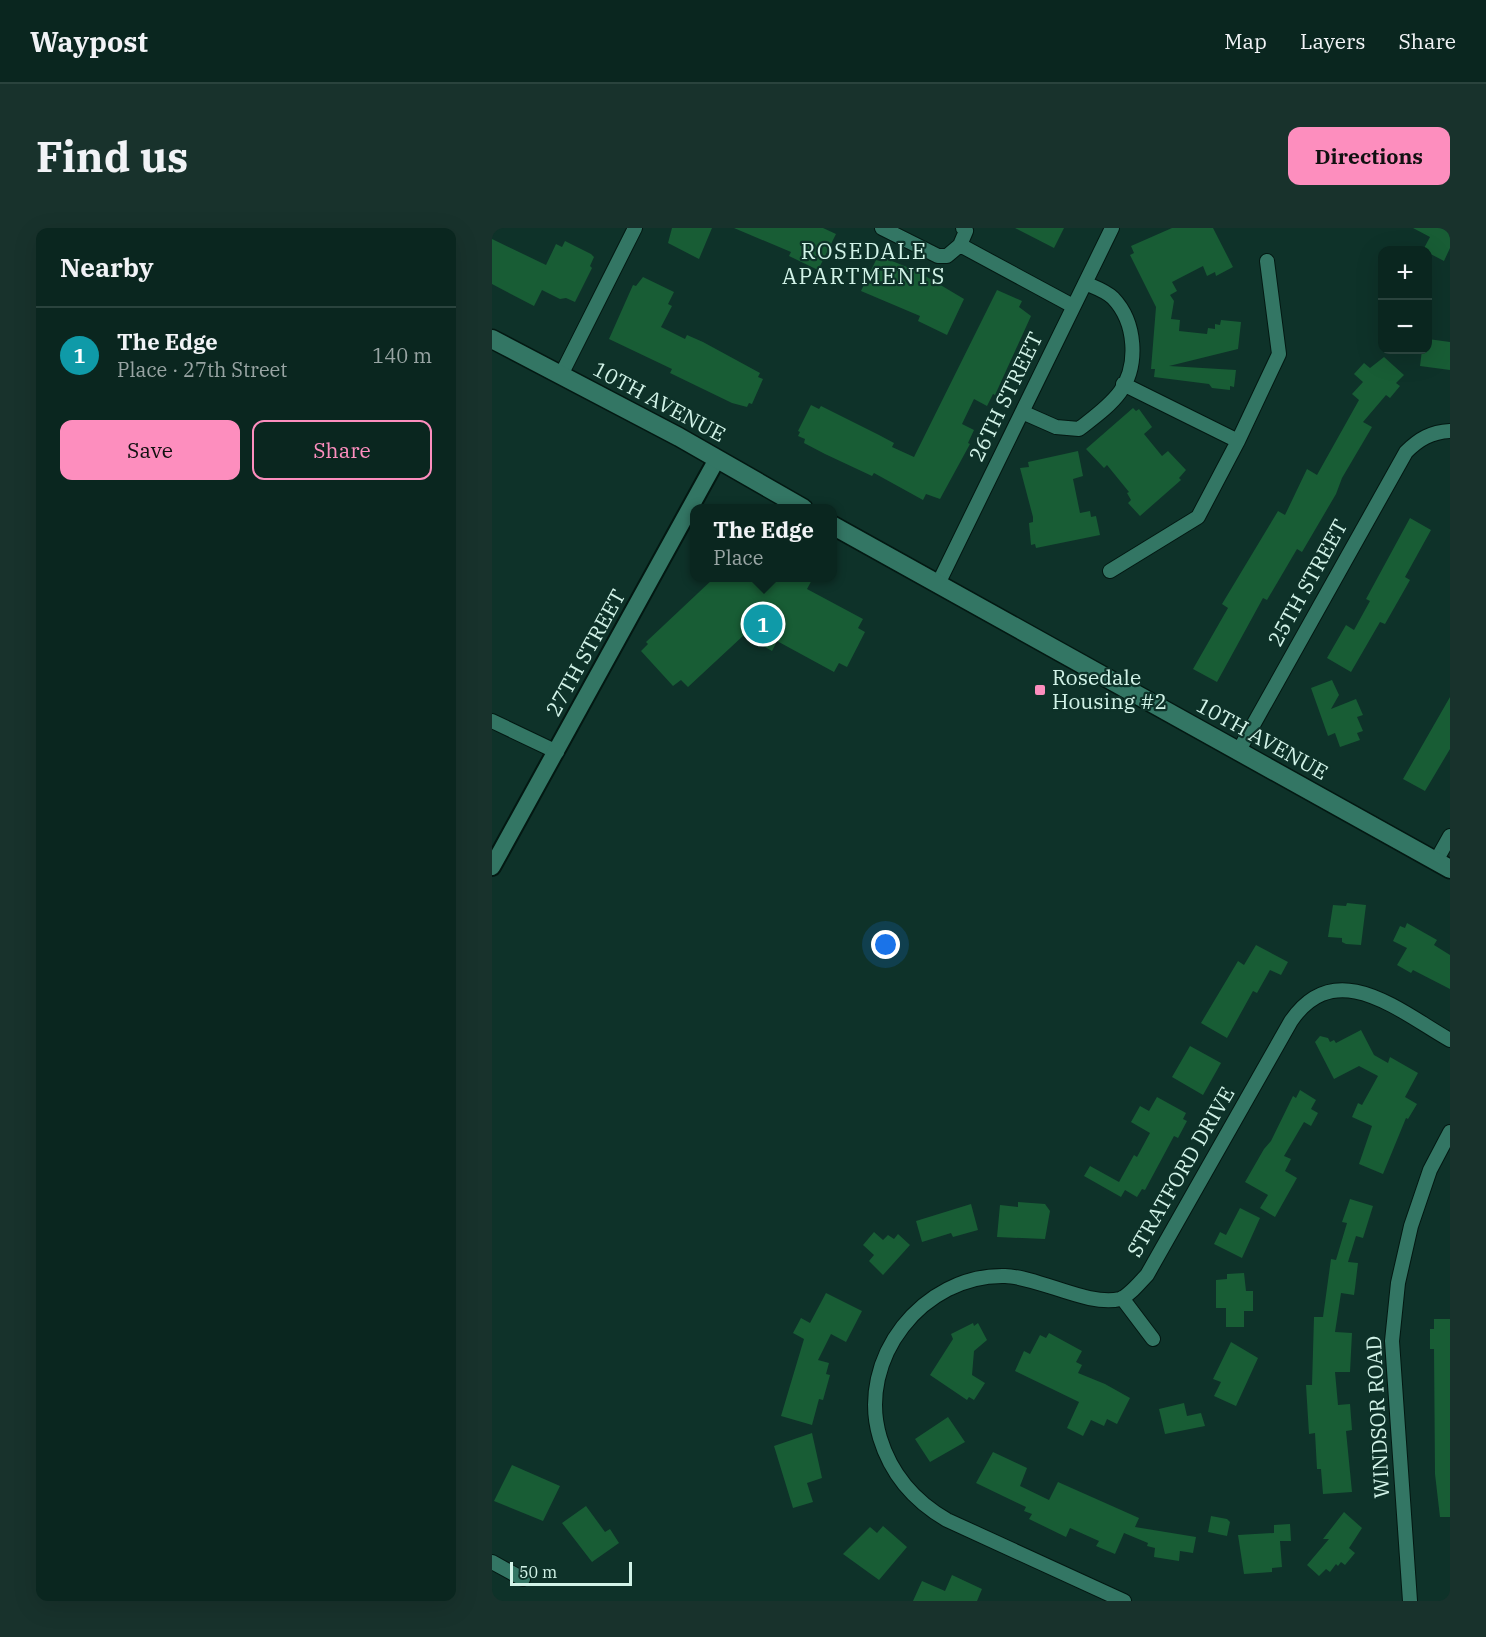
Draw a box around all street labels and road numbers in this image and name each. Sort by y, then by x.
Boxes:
street label: 26TH STREET [962,327,1049,466]
street label: 10TH AVENUE [588,354,731,448]
street label: 25TH STREET [1261,514,1353,651]
street label: 27TH STREET [539,584,631,721]
street label: 10TH AVENUE [1192,690,1333,786]
street label: STRATFORD DRIVE [1120,1081,1240,1262]
street label: WINDSOR ROAD [1359,1335,1395,1499]

